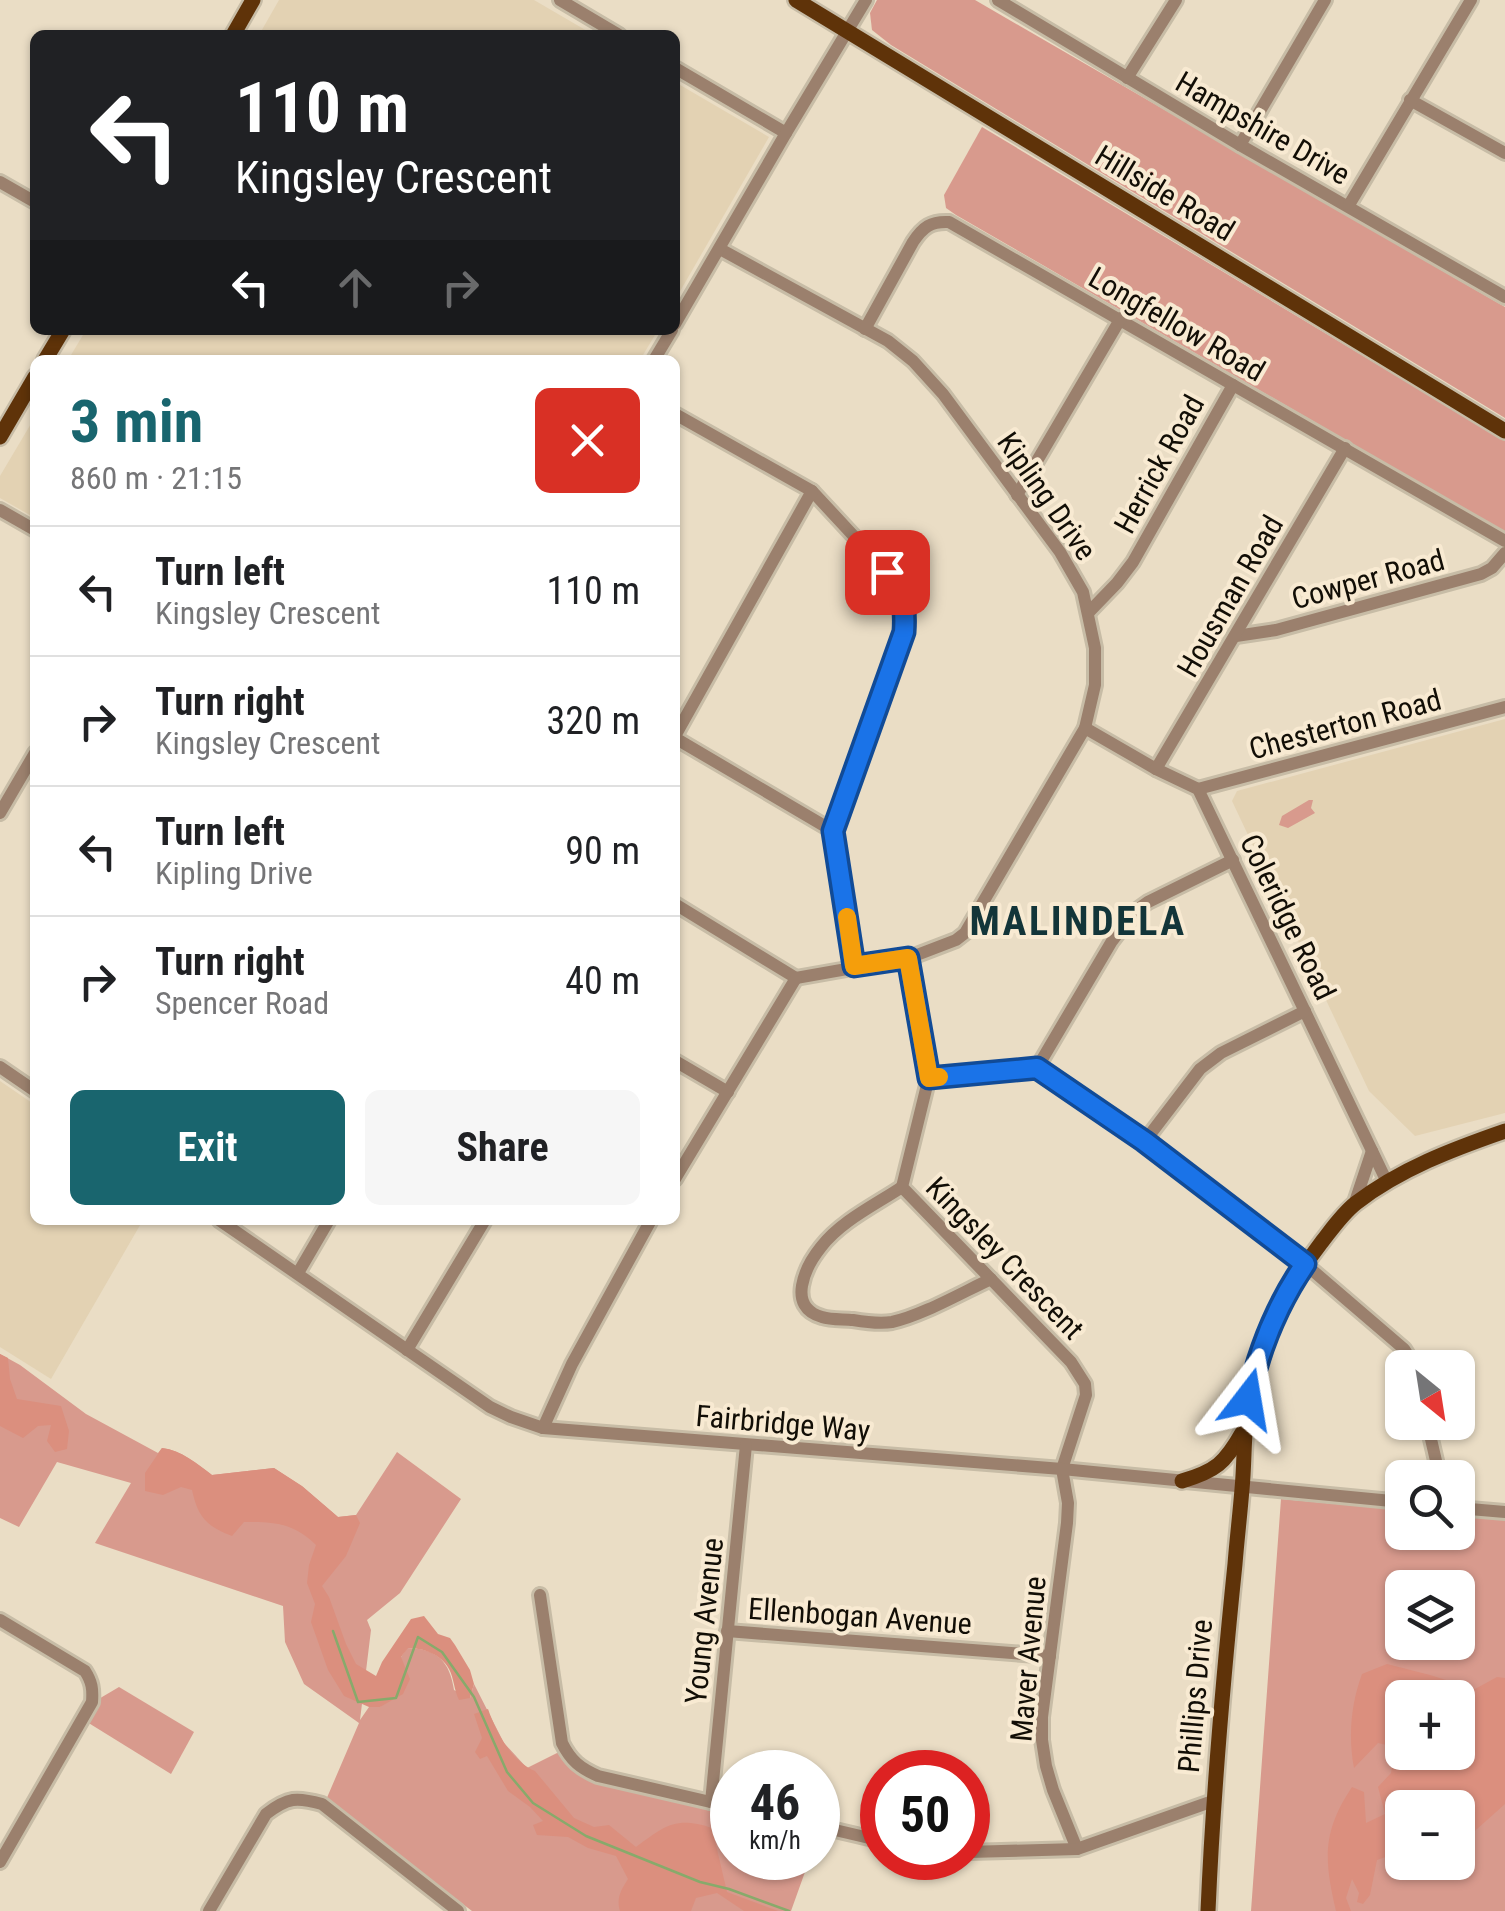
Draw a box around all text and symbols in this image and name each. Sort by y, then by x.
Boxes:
street label: Hampshire Drive [1170,64,1356,192]
text: 110 m [235,67,409,149]
icon: left [70,70,200,200]
street label: Hillside Road [1089,138,1241,248]
text: Kingsley Crescent [235,151,552,204]
icon: left [223,260,278,315]
icon: ahead [328,260,383,315]
icon: right [433,260,488,315]
street label: Longfellow Road [1083,260,1271,388]
text: 3 min [70,386,203,457]
button: close [535,388,640,493]
street label: Herrick Road [1107,389,1211,539]
street label: Kipling Drive [990,425,1104,567]
text: 860 m · 21:15 [70,459,242,497]
street label: Housman Road [1170,509,1290,683]
pin [845,530,930,615]
street label: Cowper Road [1288,542,1448,616]
icon: arrive [860,545,915,600]
text: Turn left [155,550,285,594]
icon: left [70,564,125,619]
text: 110 m [546,569,640,613]
text: Kingsley Crescent [155,594,380,632]
text: Turn right [155,680,305,724]
street label: Chesterton Road [1245,682,1445,766]
icon: right [70,694,125,749]
text: 320 m [546,699,640,743]
text: Kingsley Crescent [155,724,380,762]
text: Turn left [155,810,285,854]
icon: left [70,824,125,879]
street label: Coleridge Road [1233,828,1343,1006]
text: 90 m [565,829,640,873]
text: Kipling Drive [155,854,313,892]
district label: MALINDELA [969,898,1187,945]
text: Turn right [155,940,305,984]
icon: right [70,954,125,1009]
text: 40 m [565,959,640,1003]
text: Spencer Road [155,984,329,1022]
button: Exit [70,1090,345,1205]
button: Share [365,1090,640,1205]
street label: Kingsley Crescent [919,1170,1091,1346]
position arrow [1196,1347,1300,1451]
north arrow [1385,1350,1475,1440]
map controls [1385,1350,1475,1880]
street label: Fairbridge Way [694,1398,872,1448]
button: search [1385,1460,1475,1550]
street label: Young Avenue [678,1536,730,1706]
button: layers [1385,1570,1475,1660]
street label: Maver Avenue [1003,1575,1053,1743]
street label: Ellenbogan Avenue [747,1591,973,1641]
street label: Phillips Drive [1171,1618,1219,1774]
button: + [1385,1680,1475,1770]
speed limit sign: 50 [860,1750,990,1880]
text: 46 [750,1774,800,1832]
button: − [1385,1790,1475,1880]
text: km/h [749,1826,801,1855]

